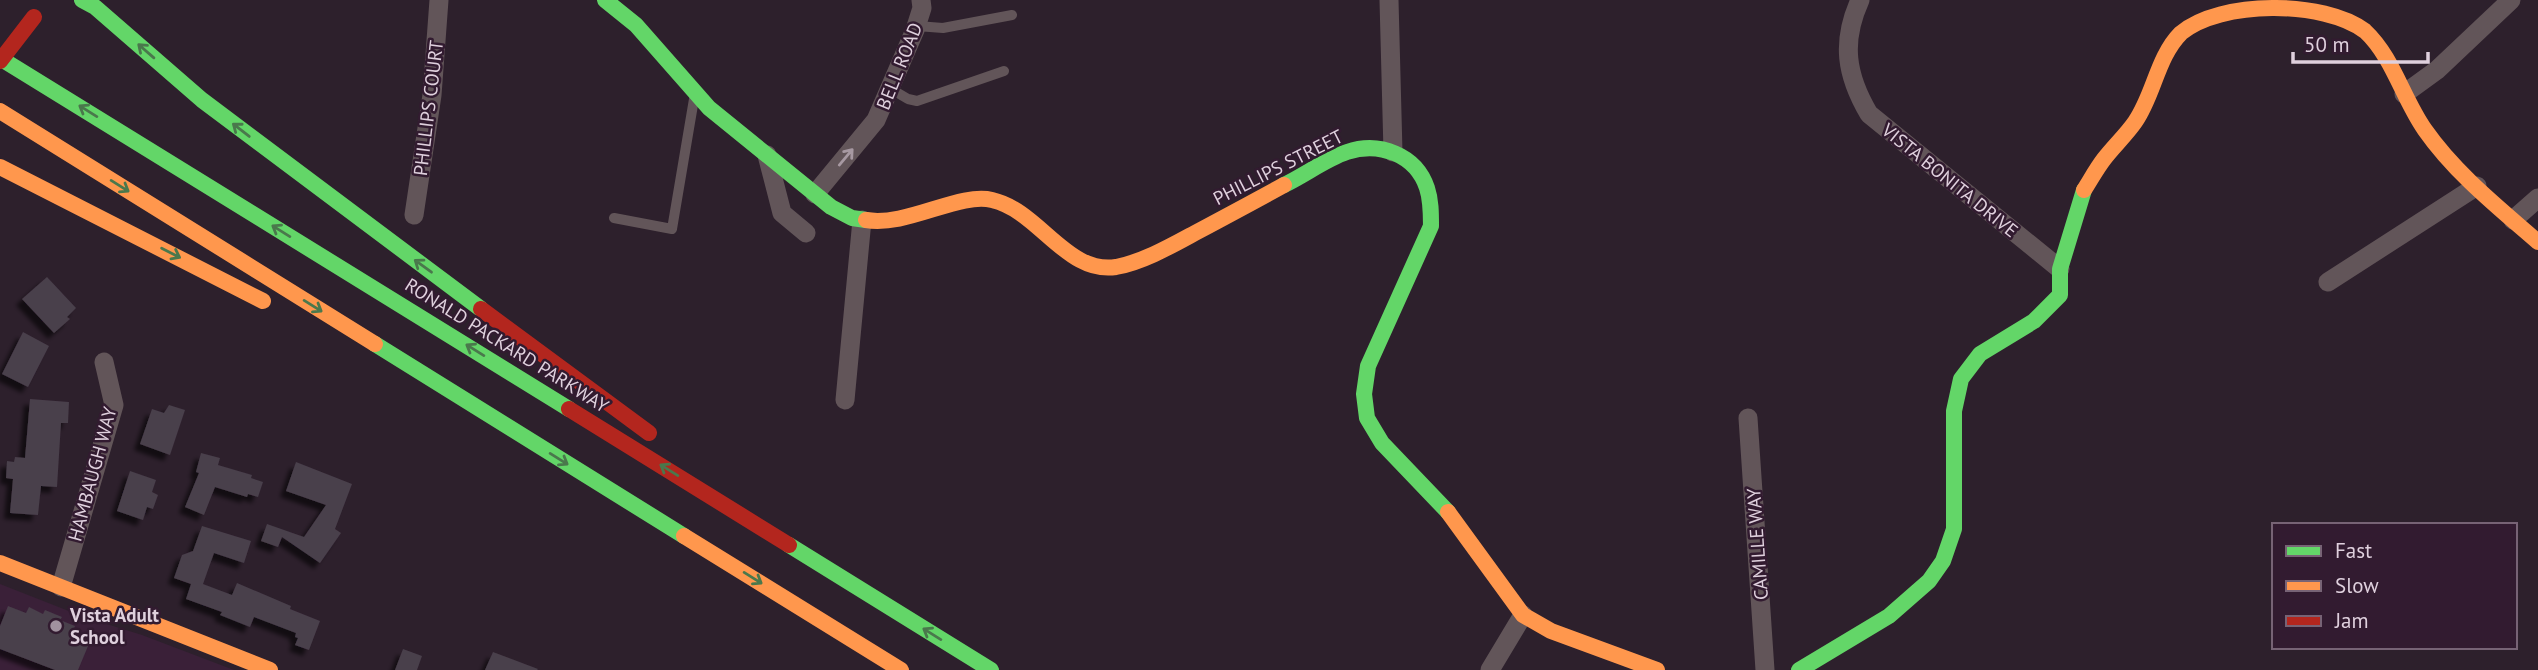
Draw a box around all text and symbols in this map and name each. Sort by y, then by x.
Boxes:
street label: BELL ROAD [871,19,927,113]
scale bar [2293,21,2428,65]
text: 50 m [2304,31,2350,58]
street label: PHILLIPS COURT [408,38,448,177]
one-way arrow [137,43,155,59]
one-way arrow [78,104,98,118]
street label: VISTA BONITA DRIVE [1876,117,2023,242]
one-way arrow [232,122,250,137]
street label: PHILLIPS STREET [1209,124,1347,210]
one-way arrow [837,148,853,166]
one-way arrow [110,179,130,193]
one-way arrow [272,223,292,237]
one-way arrow [160,246,180,260]
one-way arrow [414,259,433,273]
street label: RONALD PACKARD PARKWAY [401,272,614,418]
one-way arrow [303,300,323,314]
one-way arrow [466,343,485,358]
street label: HAMBAUGH WAY [63,404,122,544]
one-way arrow [549,451,568,466]
one-way arrow [659,462,679,476]
street label: CAMILLE WAY [1741,487,1773,601]
legend [2272,523,2517,649]
text: Fast [2335,537,2372,564]
one-way arrow [742,572,762,586]
text: Slow [2335,572,2379,599]
place label: Vista Adult School [69,603,159,649]
text: Jam [2334,607,2369,634]
marker: Vista Adult School [48,618,64,634]
one-way arrow [923,627,943,641]

